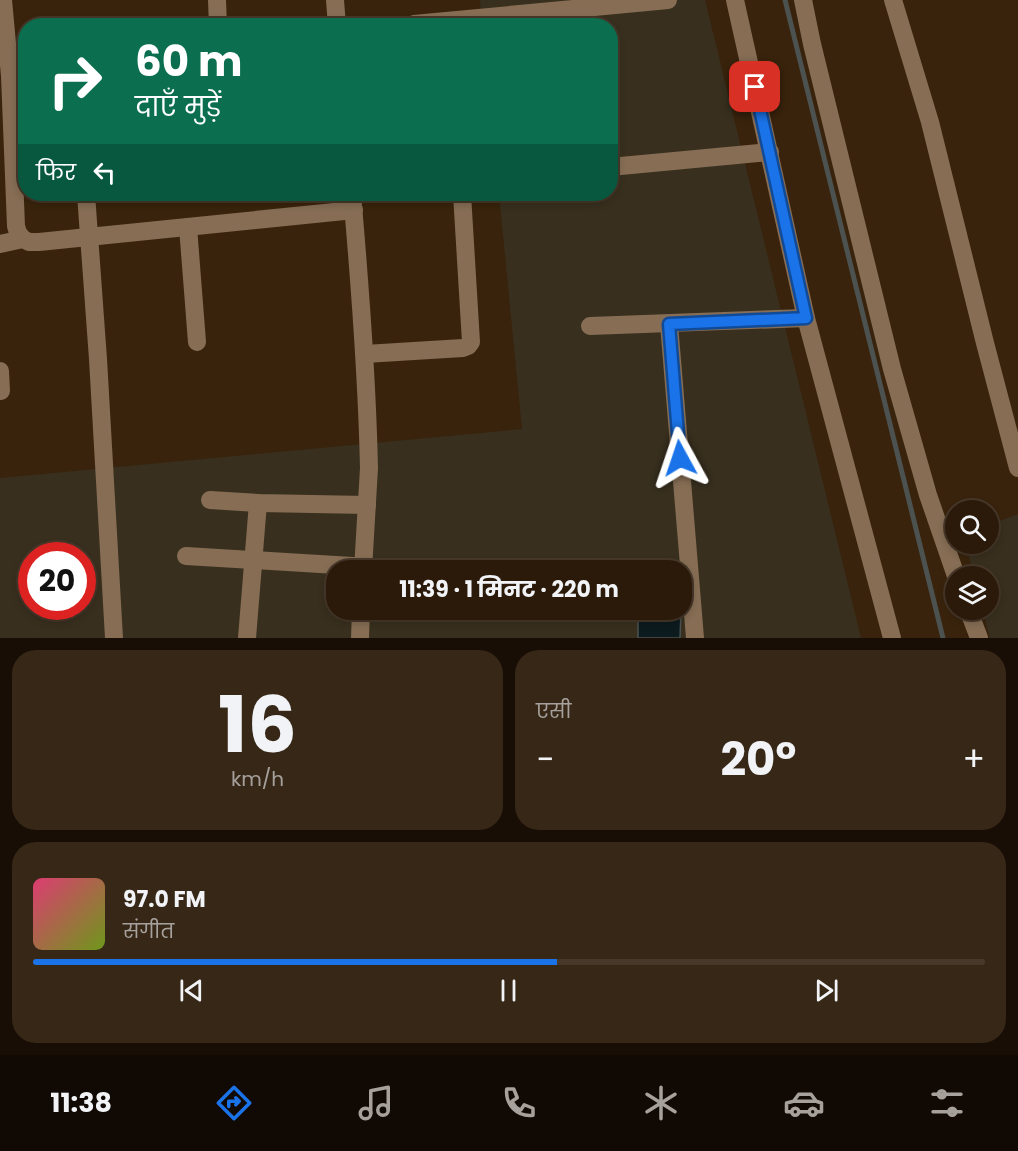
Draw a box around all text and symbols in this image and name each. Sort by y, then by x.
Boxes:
text: 60 m [135,32,243,91]
icon: right [36,42,114,120]
pin [729,61,780,112]
icon: arrive [738,70,771,103]
text: दाएँ मुड़ें [135,88,221,125]
icon: left [88,156,121,189]
text: फिर [36,157,76,188]
position arrow [648,426,712,490]
map controls [945,500,999,620]
button: search [945,500,999,554]
speed limit sign: 20 [18,542,96,620]
button: layers [945,566,999,620]
text: 11:39 · 1 मिनट · 220 m [399,574,619,605]
text: 16 [218,670,297,779]
text: एसी [536,697,571,725]
text: 20° [720,728,796,791]
text: − [536,736,554,783]
text: + [962,736,985,783]
text: km/h [231,765,284,793]
text: 97.0 FM [123,884,206,915]
text: संगीत [123,917,174,945]
icon: previous [175,974,208,1007]
icon: pause [492,974,525,1007]
icon: next [810,974,843,1007]
icon: directions [213,1082,255,1124]
icon: music [355,1082,397,1124]
icon: phone [498,1082,540,1124]
icon: climate [640,1082,682,1124]
icon: car [783,1082,825,1124]
icon: filters [926,1082,968,1124]
text: 11:38 [50,1084,112,1121]

